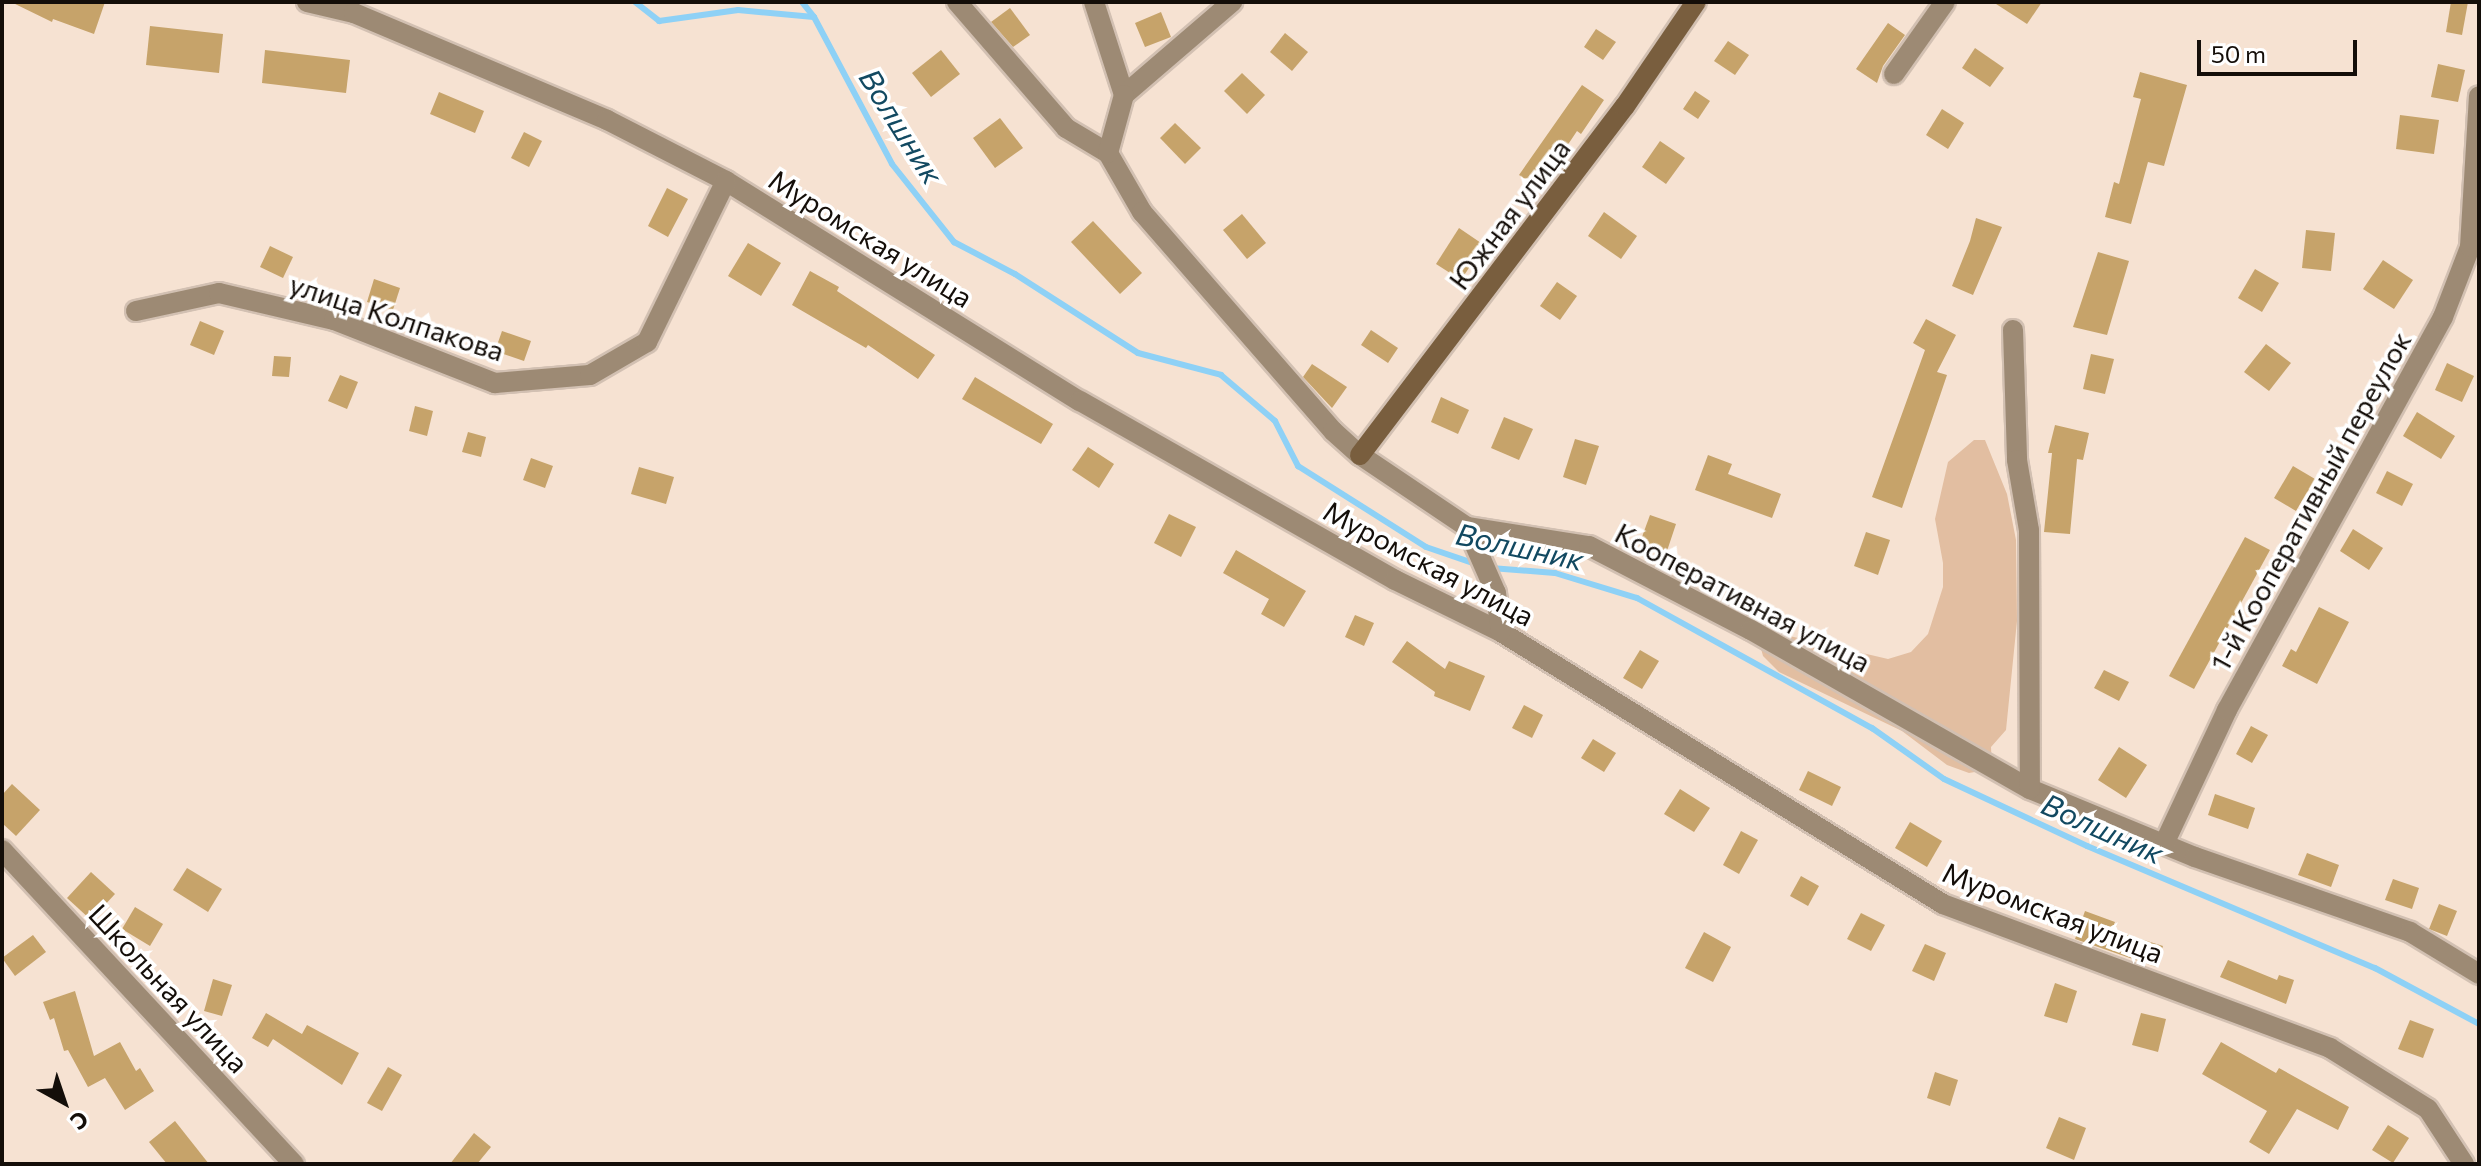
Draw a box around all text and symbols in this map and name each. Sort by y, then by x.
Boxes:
scale bar [2201,24,2361,74]
text: 50 m [2211,39,2266,68]
water label: Волшник [852,61,952,191]
street label: Южная улица [1442,132,1576,296]
street label: Муромская улица [763,162,979,314]
street label: улица Колпакова [286,267,508,367]
street label: 1-й Кооперативный переулок [2203,325,2417,677]
street label: Муромская улица [1318,493,1540,633]
water label: Волшник [1453,515,1587,577]
street label: Кооперативная улица [1610,515,1876,679]
water label: Волшник [2036,785,2170,871]
street label: Муромская улица [1938,855,2168,969]
street label: Школьная улица [82,897,256,1079]
north arrow [24,1062,104,1142]
text: С [65,1106,94,1136]

